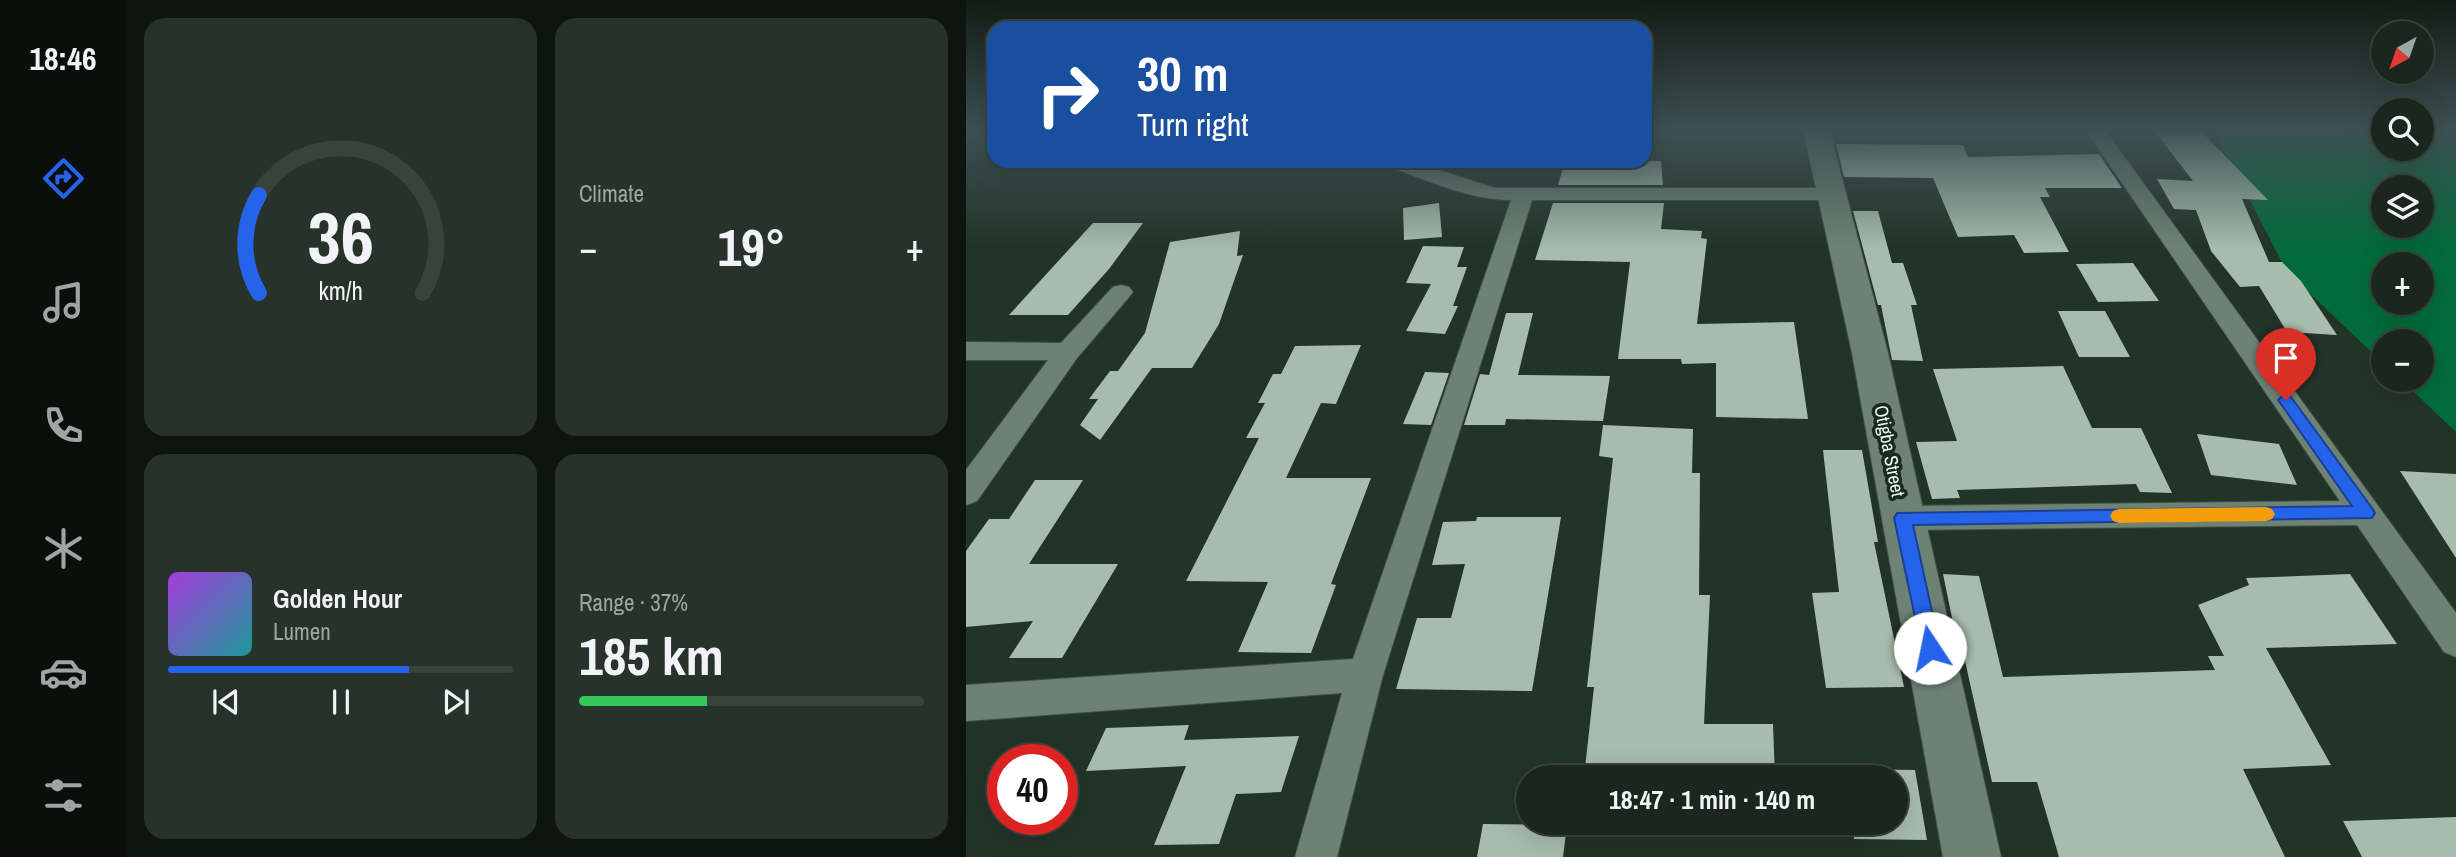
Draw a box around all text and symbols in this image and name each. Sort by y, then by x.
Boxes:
north arrow [2371,21,2434,84]
map controls [2371,21,2434,392]
text: 18:46 [29,37,97,80]
text: 30 m [1137,40,1229,106]
icon: right [1022,49,1113,140]
button: search [2371,98,2434,161]
text: Turn right [1137,103,1249,146]
icon: directions [39,154,88,203]
button: layers [2371,175,2434,238]
text: Climate [579,178,644,209]
text: 36 [307,188,374,286]
text: 19° [717,212,786,282]
text: − [579,222,597,273]
text: + [906,222,924,273]
button: + [2371,252,2434,315]
text: km/h [318,274,363,308]
icon: music [39,278,88,327]
pin [2256,328,2316,400]
button: − [2371,329,2434,392]
icon: arrive [2267,339,2305,377]
icon: phone [39,401,88,450]
street label: Otigba Street [1868,403,1912,500]
icon: climate [39,524,88,573]
text: Golden Hour [273,581,402,616]
text: Range · 37% [579,587,688,618]
position arrow [1893,611,1967,685]
text: Lumen [273,616,331,647]
text: 185 km [579,621,724,691]
icon: car [39,648,88,697]
icon: previous [207,683,245,721]
icon: pause [322,683,360,721]
icon: next [437,683,475,721]
speed limit sign: 40 [987,744,1078,835]
icon: filters [39,771,88,820]
text: 18:47 · 1 min · 140 m [1609,782,1815,817]

